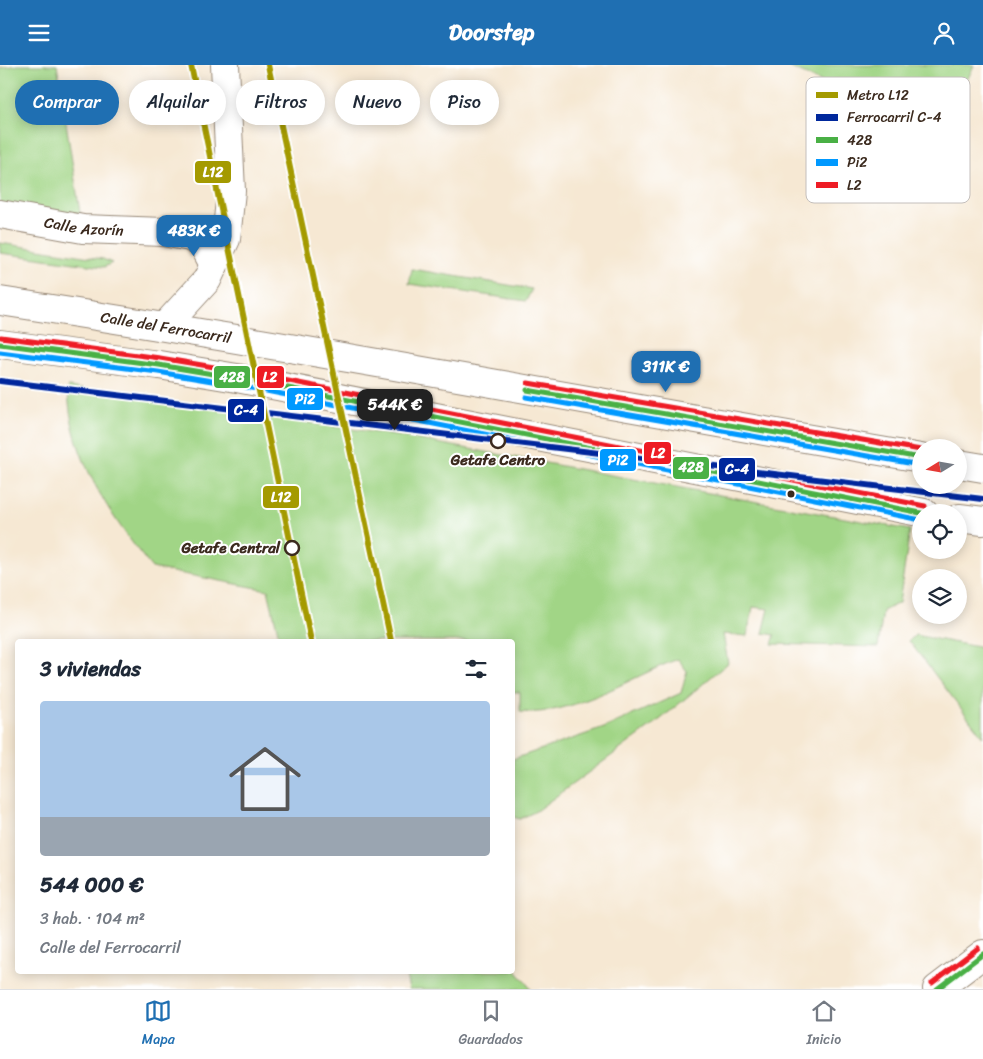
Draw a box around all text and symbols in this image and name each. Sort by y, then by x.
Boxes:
text: Doorstep [449,13,534,52]
icon: menu [25,19,53,47]
icon: person [930,19,958,47]
legend [806,77,970,203]
chip: Comprar [15,80,119,125]
chip: Alquilar [129,80,226,125]
chip: Filtros [236,80,325,125]
chip: Nuevo [335,80,420,125]
chip: Piso [430,80,499,125]
text: Metro L12 [847,83,909,108]
text: Ferrocarril C-4 [847,105,942,130]
text: 428 [847,128,873,153]
text: Pi2 [847,150,867,175]
line badge: L12 [194,160,232,184]
text: L12 [203,160,224,185]
text: L2 [847,173,862,198]
street label: Calle Azorín [42,209,124,243]
pin: 483K € [153,215,235,257]
text: 483K € [168,216,220,245]
street label: Calle del Ferrocarril [99,304,234,351]
pin: 311K € [625,351,707,393]
text: 311K € [642,352,690,381]
line badge: 428 [213,365,251,389]
text: 428 [218,365,245,390]
line badge: L2 [256,365,285,389]
text: L2 [263,365,278,390]
line badge: Pi2 [286,387,324,411]
text: Pi2 [295,387,316,412]
pin: 544K € [354,389,436,431]
text: 544K € [368,390,422,419]
line badge: C-4 [227,398,265,423]
text: C-4 [233,398,258,423]
marker: Getafe Centro [490,433,506,449]
north arrow [912,439,968,494]
map controls [912,439,967,624]
line badge: L2 [643,441,672,465]
text: L2 [651,441,666,466]
place label: Getafe Centro [450,447,546,473]
line badge: Pi2 [599,448,637,472]
text: Pi2 [608,448,629,473]
text: 428 [677,455,704,480]
line badge: 428 [672,456,710,480]
line badge: C-4 [718,457,756,482]
text: C-4 [724,457,749,482]
line badge: L12 [262,485,300,509]
text: L12 [271,485,292,510]
unlabelled marker [786,489,796,499]
button: locate [912,504,967,559]
place label: Getafe Central [180,535,281,561]
marker: Getafe Central [284,540,300,556]
button: layers [912,569,967,624]
text: 3 viviendas [40,650,141,688]
icon: filters [462,655,490,683]
icon: home [220,734,310,824]
text: 544 000 € [40,866,144,904]
text: 3 hab. · 104 m² [40,904,145,933]
text: Calle del Ferrocarril [40,933,181,962]
tab: Mapa [142,997,175,1052]
tab: Guardados [458,997,523,1052]
tab: Inicio [806,997,841,1052]

